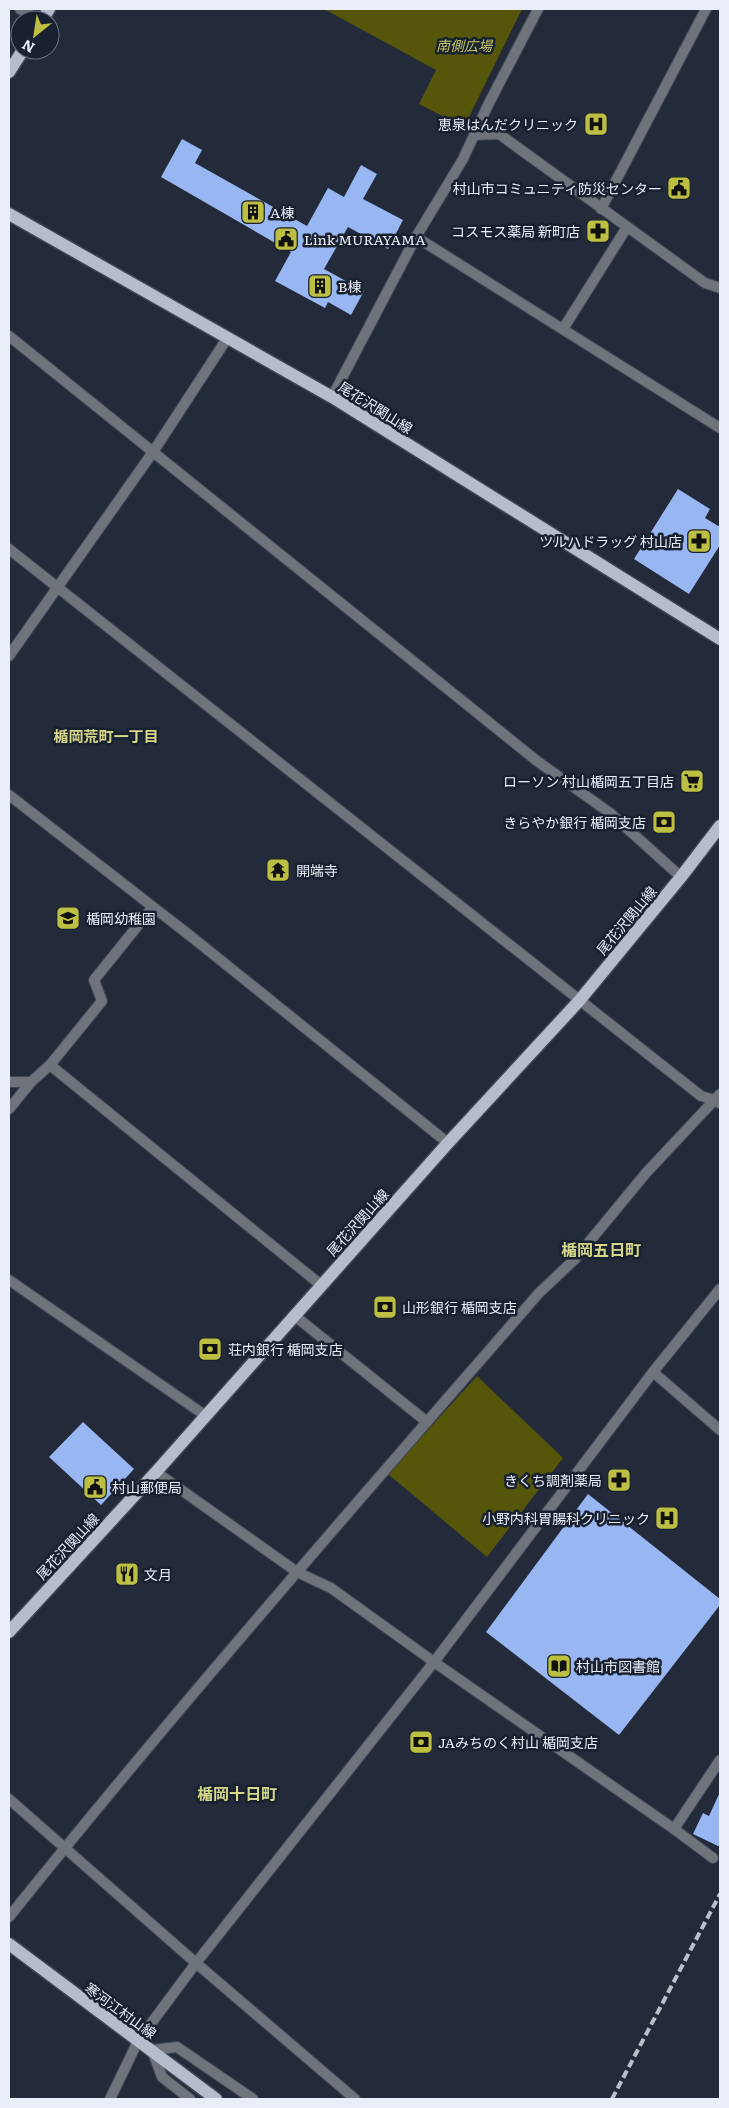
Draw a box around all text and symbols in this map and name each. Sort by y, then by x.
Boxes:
north arrow [10,10,60,60]
text: N [18,35,38,59]
park label: 南側広場 [436,35,494,55]
hospital icon: 恵泉はんだクリニック [583,111,609,137]
place label: 恵泉はんだクリニック [438,114,578,134]
public building icon: 村山市コミュニティ防災センター [666,175,692,201]
place label: 村山市コミュニティ防災センター [453,178,662,198]
building icon: A棟 [240,199,266,225]
place label: A棟 [270,202,294,222]
pharmacy icon: コスモス薬局 新町店 [585,218,611,244]
place label: コスモス薬局 新町店 [451,221,580,241]
public building icon: Link MURAYAMA [273,226,299,252]
place label: Link MURAYAMA [304,229,426,249]
building icon: B棟 [307,273,333,299]
place label: B棟 [338,276,361,296]
street label: 尾花沢関山線 [335,376,417,438]
pharmacy icon: ツルハドラッグ 村山店 [686,528,712,554]
place label: ツルハドラッグ 村山店 [539,531,682,551]
district label: 楯岡荒町一丁目 [53,724,159,747]
supermarket icon: ローソン 村山楯岡五丁目店 [679,768,705,794]
place label: ローソン 村山楯岡五丁目店 [503,771,674,791]
bank icon: きらやか銀行 楯岡支店 [651,809,677,835]
place label: きらやか銀行 楯岡支店 [503,812,646,832]
temple icon: 開端寺 [265,857,291,883]
place label: 開端寺 [296,860,338,880]
street label: 尾花沢関山線 [591,881,661,959]
school or university icon: 楯岡幼稚園 [55,905,81,931]
place label: 楯岡幼稚園 [86,908,156,928]
street label: 尾花沢関山線 [321,1184,393,1260]
district label: 楯岡五日町 [561,1237,641,1261]
bank icon: 山形銀行 楯岡支店 [372,1294,398,1320]
place label: 山形銀行 楯岡支店 [402,1297,517,1317]
bank icon: 荘内銀行 楯岡支店 [197,1336,223,1362]
place label: 荘内銀行 楯岡支店 [228,1339,343,1359]
pharmacy icon: きくち調剤薬局 [606,1467,632,1493]
place label: きくち調剤薬局 [504,1470,602,1490]
public building icon: 村山郵便局 [82,1474,108,1500]
place label: 村山郵便局 [112,1477,182,1497]
hospital icon: 小野内科胃腸科クリニック [654,1505,680,1531]
street label: 尾花沢関山線 [31,1508,103,1584]
place label: 小野内科胃腸科クリニック [482,1508,650,1528]
restaurant icon: 文月 [114,1561,140,1587]
place label: 文月 [144,1564,172,1584]
library icon: 村山市図書館 [546,1653,572,1679]
place label: 村山市図書館 [576,1656,660,1676]
bank icon: JAみちのく村山 楯岡支店 [408,1729,434,1755]
place label: JAみちのく村山 楯岡支店 [438,1732,598,1752]
district label: 楯岡十日町 [197,1781,277,1805]
street label: 寒河江村山線 [81,1977,161,2043]

